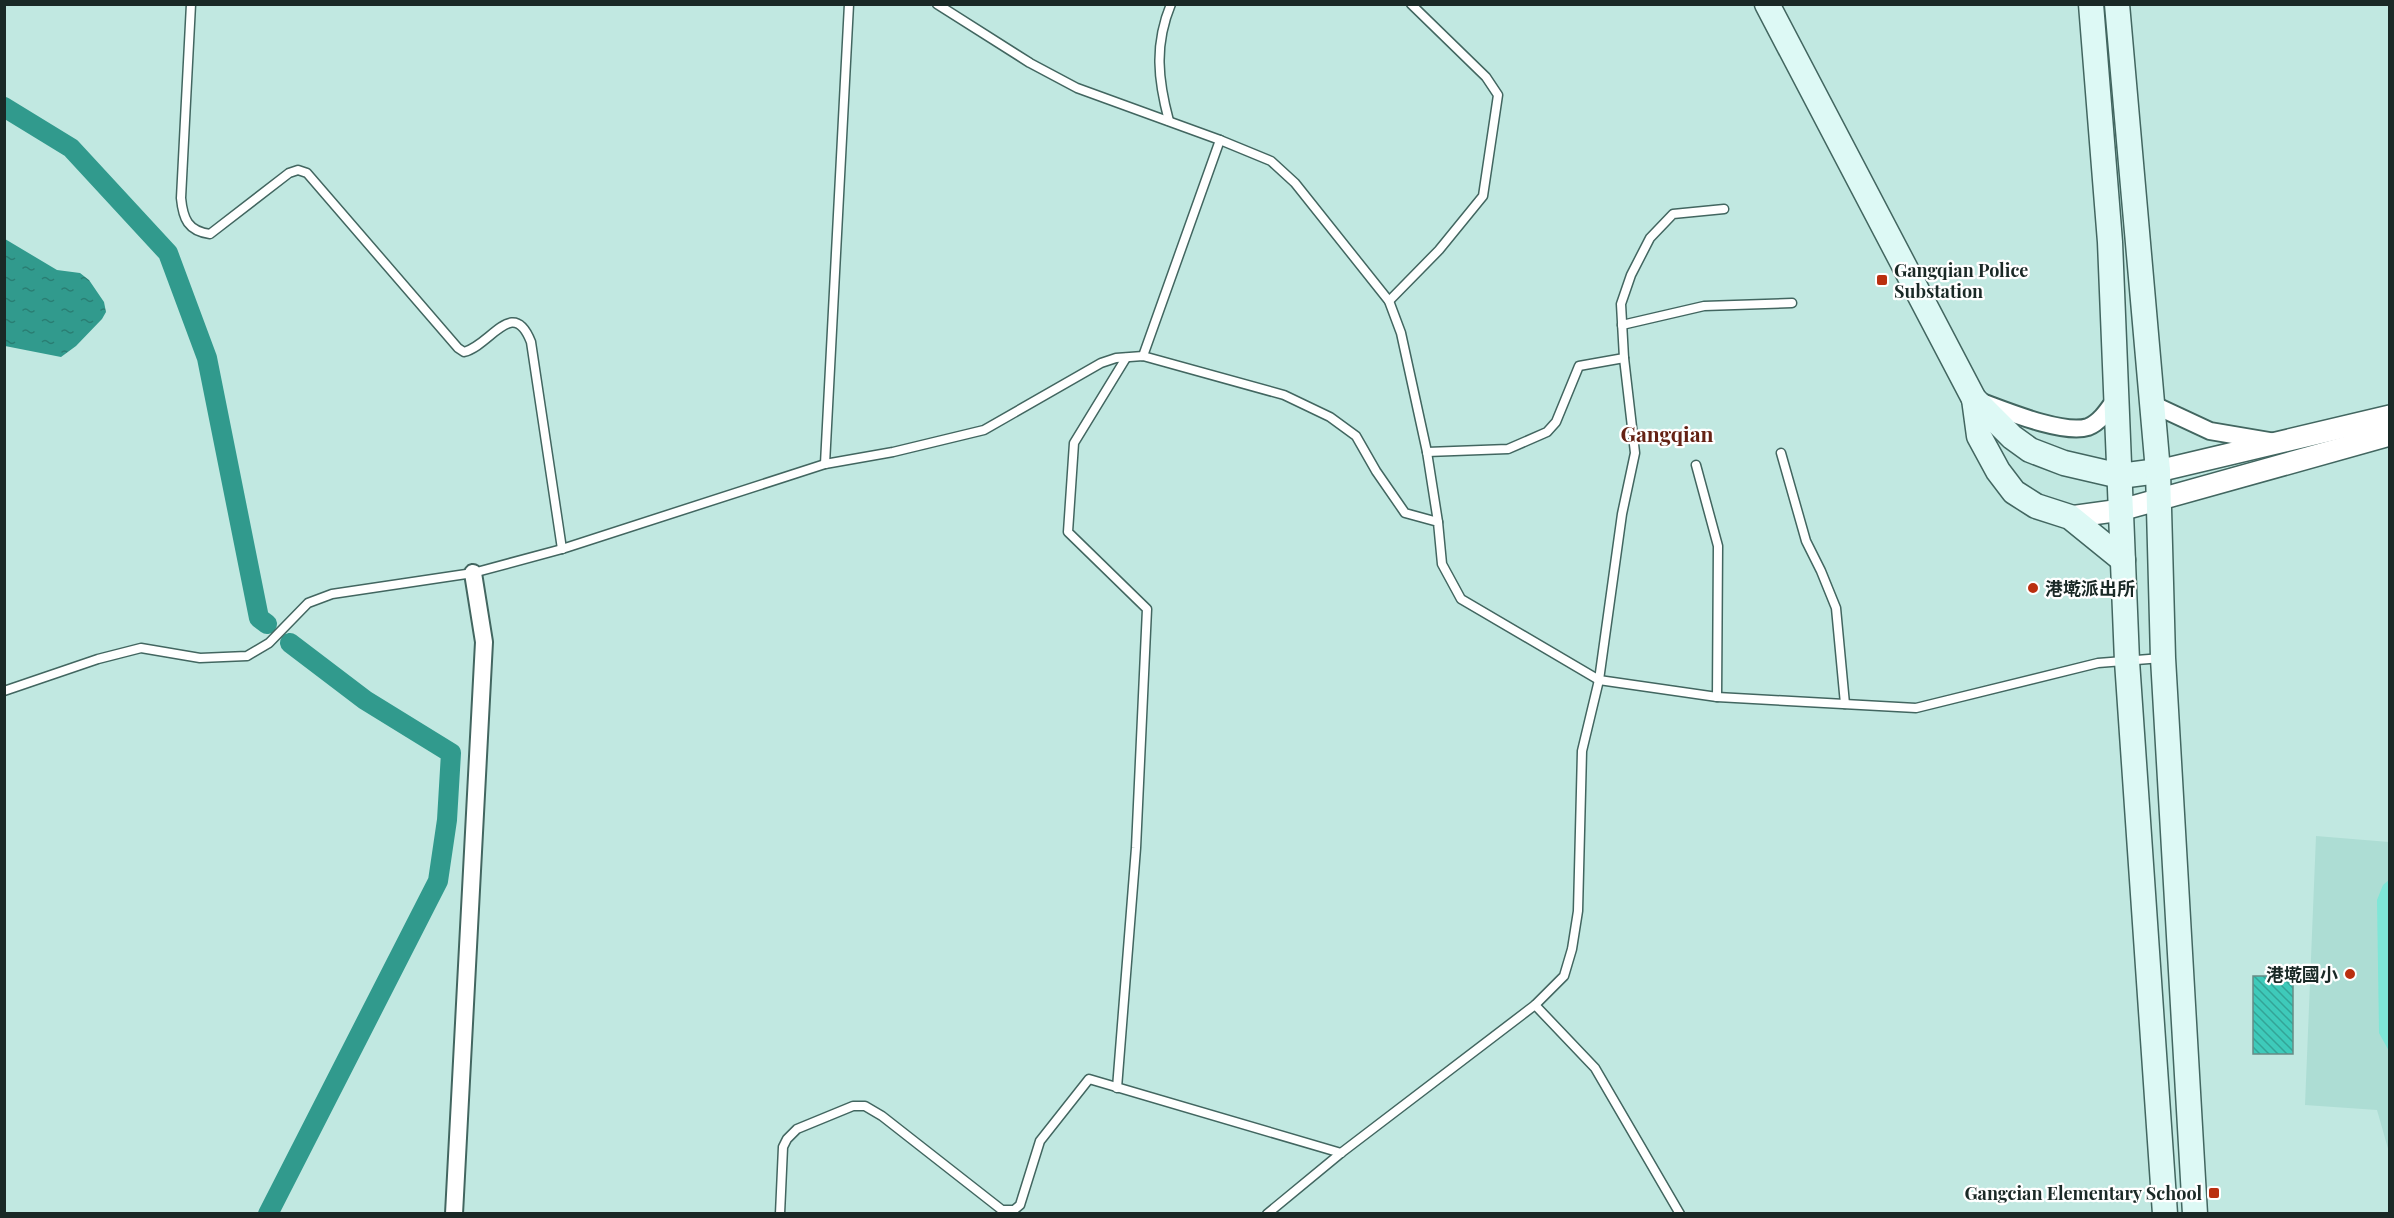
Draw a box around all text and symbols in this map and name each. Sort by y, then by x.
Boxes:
place label: Gangqian Police Substation [1894,258,2028,303]
marker: Gangqian Police Substation [1875,273,1889,287]
district label: Gangqian [1621,419,1714,447]
place label: 港墘派出所 [2045,576,2135,600]
marker: 港墘派出所 [2026,581,2040,595]
place label: 港墘國小 [2266,962,2338,986]
marker: 港墘國小 [2343,967,2357,981]
place label: Gangcian Elementary School [1964,1181,2202,1205]
marker: Gangcian Elementary School [2207,1186,2221,1200]

